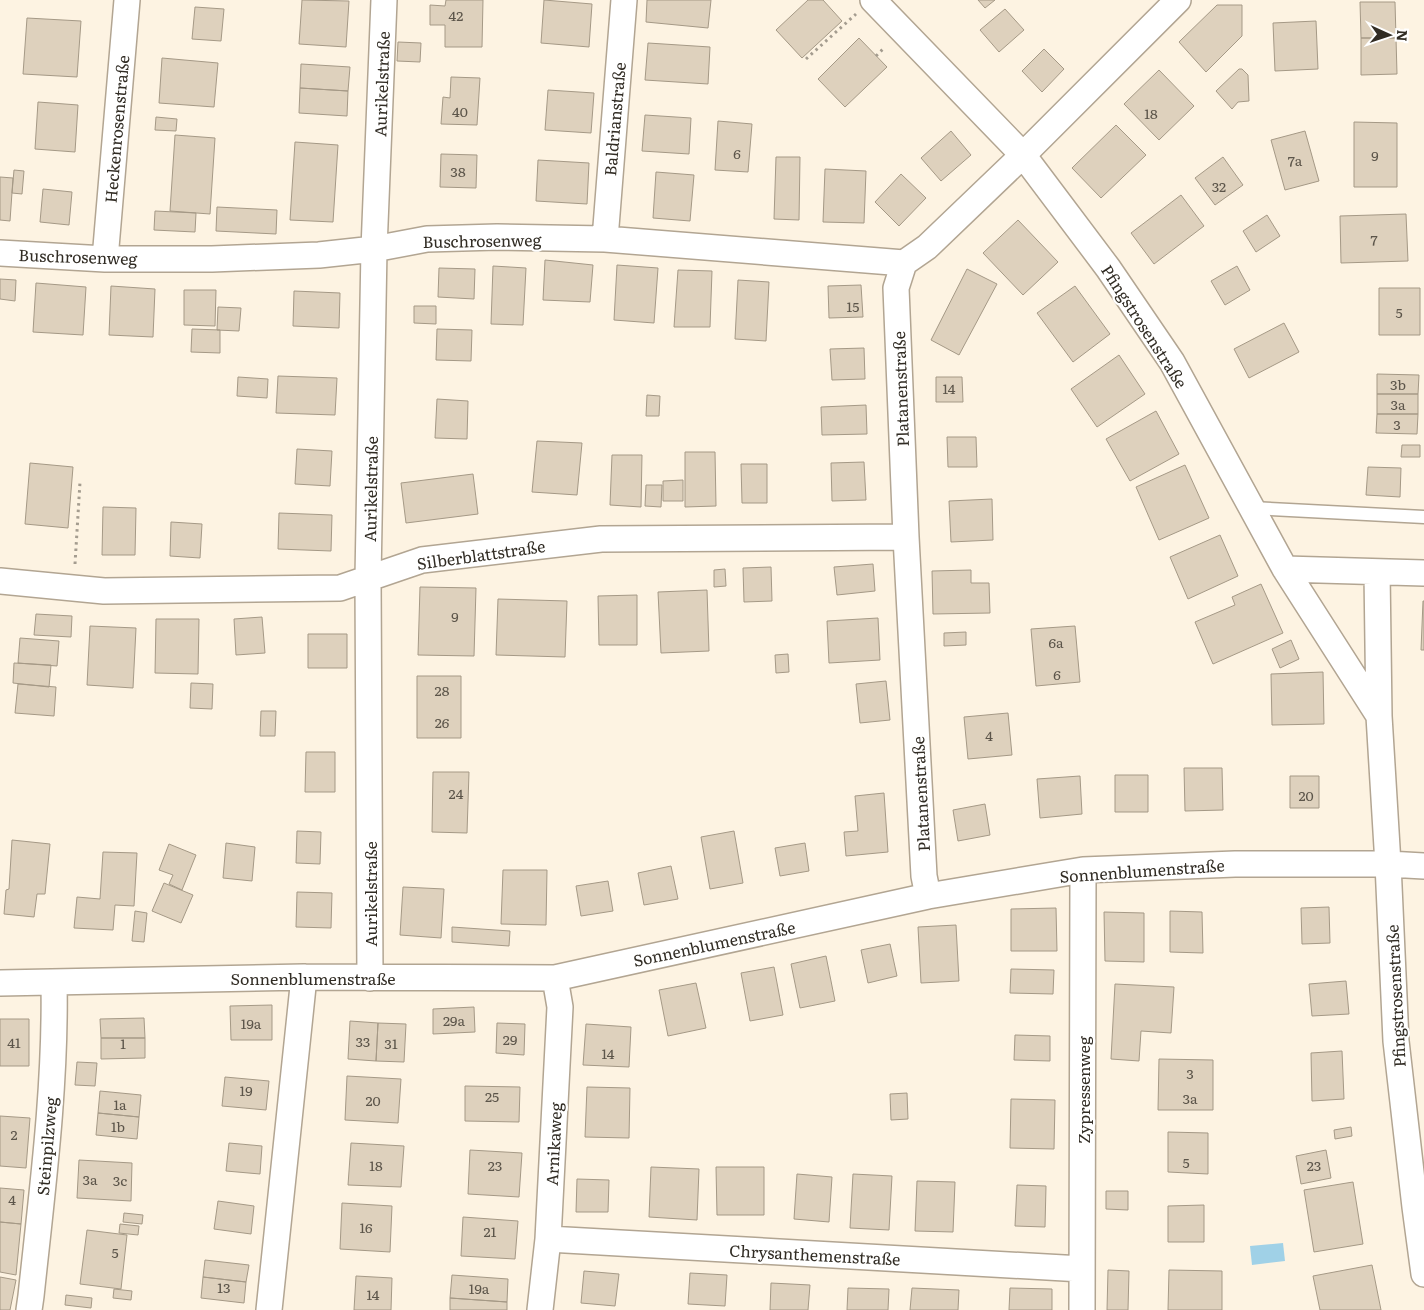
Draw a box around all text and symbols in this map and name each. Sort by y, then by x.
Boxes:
house number: 42 [449,5,463,25]
north arrow [1364,10,1414,60]
text: N [1393,29,1413,42]
street label: Aurikelstraße [367,31,395,137]
street label: Heckenrosenstraße [98,54,134,204]
street label: Baldrianstraße [597,61,631,177]
house number: 40 [452,101,468,121]
house number: 18 [1144,103,1158,123]
house number: 6 [733,143,741,163]
house number: 9 [1371,145,1379,165]
house number: 7a [1288,150,1303,170]
house number: 38 [450,161,466,181]
house number: 32 [1212,176,1226,196]
street label: Buschrosenweg [422,227,542,253]
house number: 7 [1370,229,1378,249]
street label: Buschrosenweg [18,242,138,270]
street label: Pfingstrosenstraße [1096,259,1194,393]
house number: 15 [847,296,859,316]
house number: 5 [1395,302,1403,322]
street label: Platanenstraße [886,331,914,447]
house number: 3b [1390,374,1406,394]
house number: 14 [943,378,956,398]
house number: 3a [1390,394,1406,414]
house number: 3 [1393,414,1401,434]
street label: Aurikelstraße [357,436,383,542]
street label: Silberblattstraße [415,533,547,575]
house number: 9 [451,606,459,626]
house number: 6a [1048,632,1064,652]
house number: 6 [1053,664,1061,684]
house number: 28 [435,680,450,700]
house number: 26 [435,712,450,732]
house number: 4 [985,725,993,745]
street label: Platanenstraße [905,736,935,852]
house number: 24 [449,783,464,803]
house number: 20 [1298,785,1314,805]
street label: Aurikelstraße [358,841,382,947]
street label: Sonnenblumenstraße [1059,852,1225,888]
street label: Sonnenblumenstraße [631,914,797,972]
street label: Pfingstrosenstraße [1379,924,1411,1068]
street label: Sonnenblumenstraße [230,966,396,990]
house number: 29a [443,1010,465,1030]
house number: 19a [241,1013,262,1033]
house number: 29 [503,1029,517,1049]
house number: 33 [356,1031,370,1051]
house number: 41 [7,1032,21,1052]
house number: 1 [120,1033,126,1053]
house number: 31 [384,1033,398,1053]
street label: Zypressenweg [1071,1036,1095,1144]
house number: 14 [602,1043,615,1063]
house number: 3 [1186,1063,1194,1083]
house number: 19 [239,1080,253,1100]
house number: 25 [485,1086,499,1106]
house number: 3a [1182,1088,1198,1108]
house number: 20 [365,1090,381,1110]
house number: 1a [113,1094,127,1114]
street label: Steinpilzweg [30,1096,62,1196]
street label: Arnikaweg [539,1102,567,1186]
house number: 1b [111,1116,125,1136]
house number: 2 [10,1124,18,1144]
house number: 5 [1182,1152,1190,1172]
house number: 18 [369,1155,383,1175]
house number: 23 [488,1155,502,1175]
house number: 23 [1307,1155,1321,1175]
house number: 3a [82,1169,98,1189]
house number: 3c [113,1170,127,1190]
house number: 4 [8,1189,16,1209]
house number: 16 [359,1217,373,1237]
house number: 21 [484,1221,497,1241]
street label: Chrysanthemenstraße [729,1238,901,1270]
house number: 5 [111,1242,119,1262]
house number: 13 [217,1277,231,1297]
house number: 19a [469,1278,490,1298]
house number: 14 [367,1284,380,1304]

